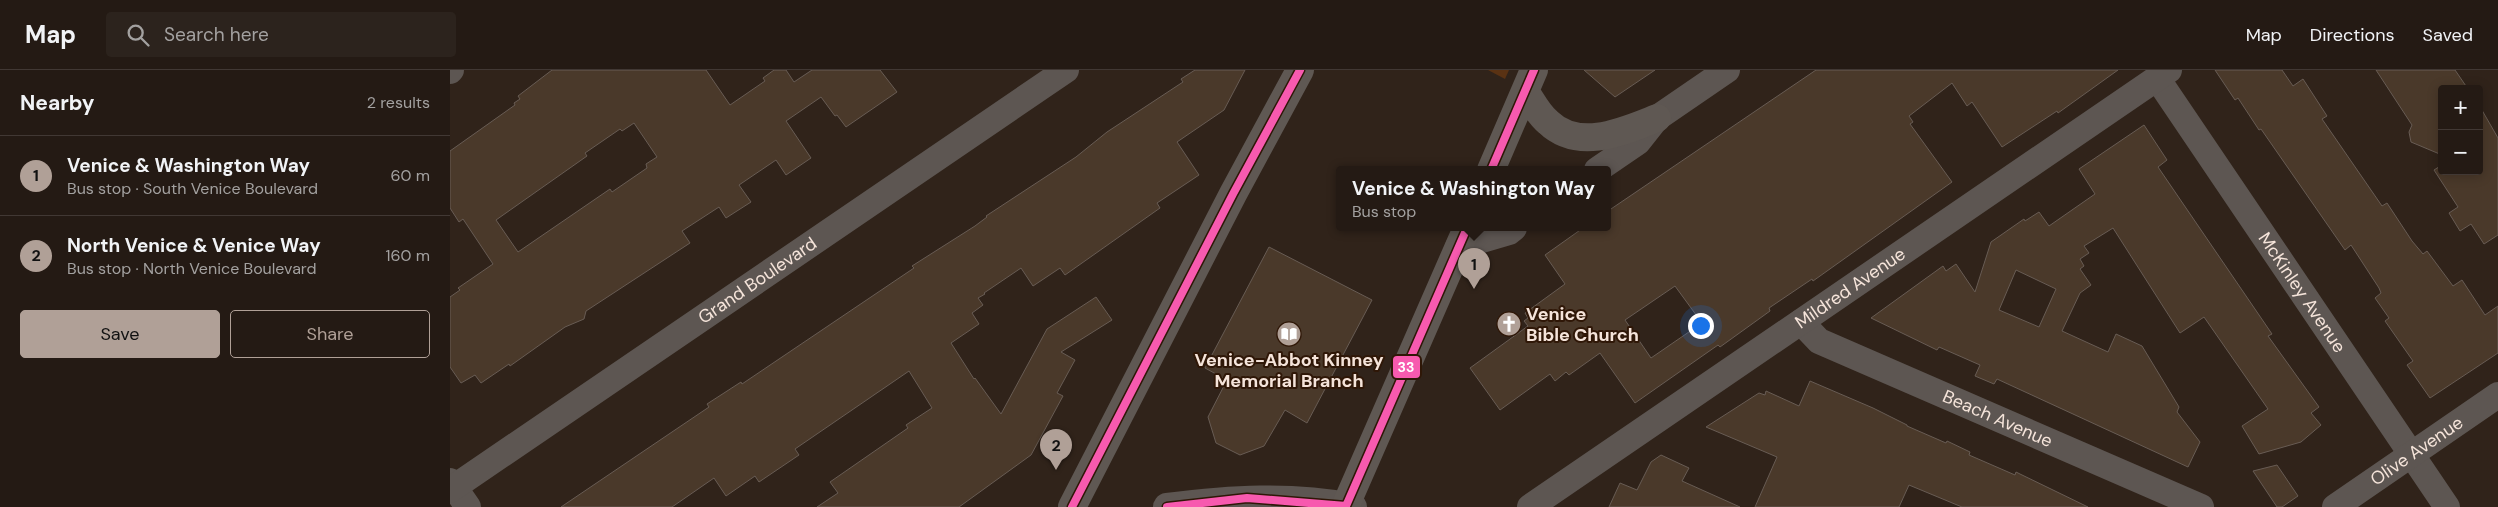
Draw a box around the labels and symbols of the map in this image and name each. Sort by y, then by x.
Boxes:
street label: McKinley Avenue [2253,228,2351,358]
street label: Grand Boulevard [693,231,821,329]
street label: Mildred Avenue [1790,242,1910,334]
pin: 1 [1458,248,1490,289]
place label: Venice Bible Church [1526,302,1639,347]
church icon: Venice Bible Church [1496,311,1522,337]
your location [1688,313,1714,339]
library icon: Venice-Abbot Kinney Memorial Branch [1276,321,1302,347]
place label: Venice-Abbot Kinney Memorial Branch [1194,348,1384,393]
line badge: 33 [1392,355,1421,379]
text: 33 [1398,358,1414,376]
street label: Beach Avenue [1939,384,2056,453]
street label: Olive Avenue [2365,411,2468,491]
pin: 2 [1040,429,1072,470]

